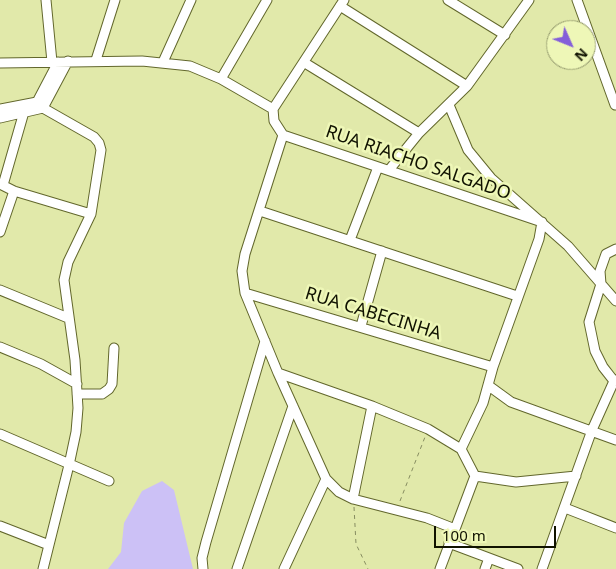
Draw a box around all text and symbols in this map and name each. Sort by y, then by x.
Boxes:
north arrow [546,20,596,70]
text: N [571,44,592,66]
street label: RUA RIACHO SALGADO [323,121,513,205]
street label: RUA CABECINHA [302,283,444,345]
scale bar [436,516,558,548]
text: 100 m [442,525,486,545]

